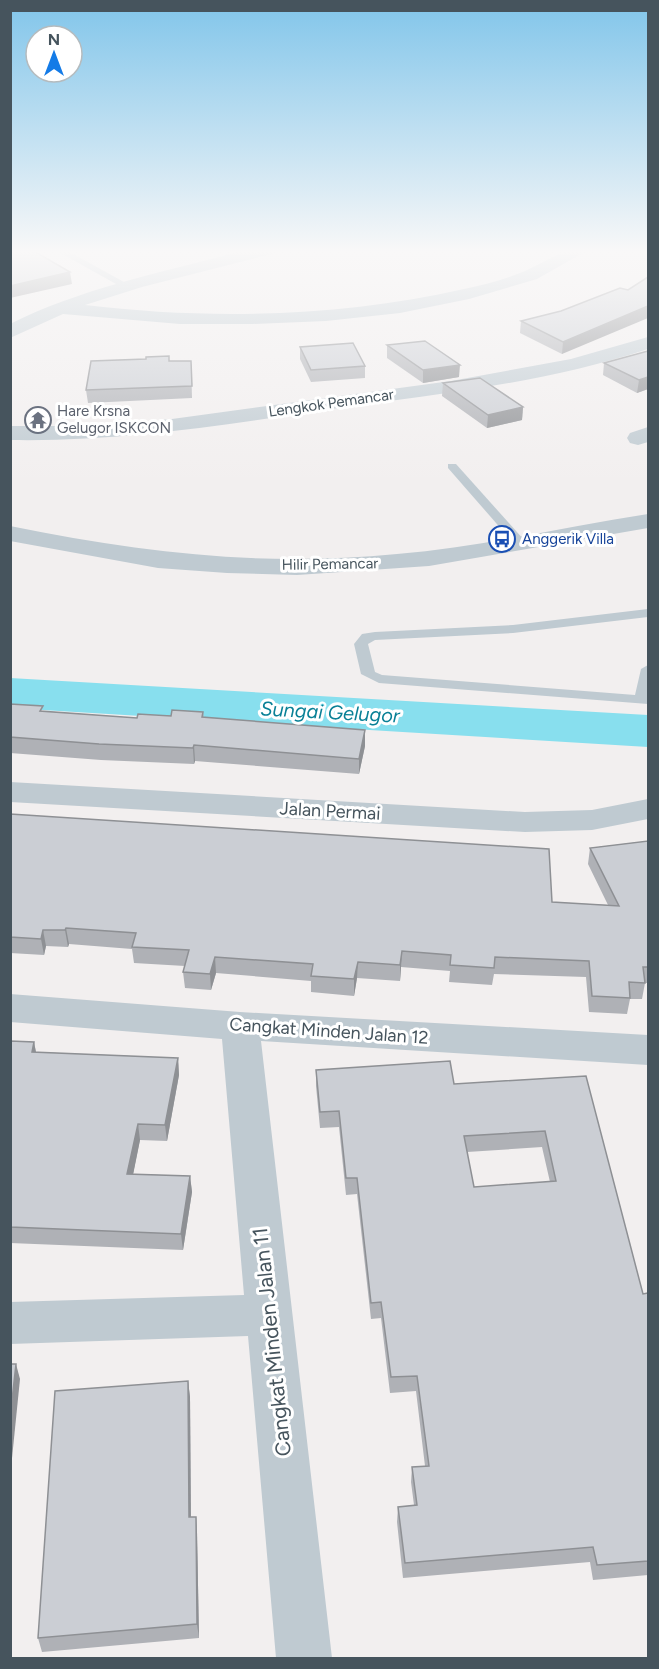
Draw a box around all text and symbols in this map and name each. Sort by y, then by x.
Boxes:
north arrow [24,24,84,84]
text: N [48,30,60,49]
street label: Lengkok Pemancar [267,385,395,421]
place label: Hare Krsna Gelugor ISKCON [57,402,171,437]
temple icon: Hare Krsna Gelugor ISKCON [23,405,53,435]
bus stop icon: Anggerik Villa [487,524,517,554]
place label: Anggerik Villa [522,530,614,548]
street label: Hilir Pemancar [282,554,378,574]
water label: Sungai Gelugor [260,696,401,728]
street label: Jalan Permai [279,797,381,825]
street label: Cangkat Minden Jalan 12 [229,1013,429,1049]
street label: Cangkat Minden Jalan 11 [247,1226,296,1458]

